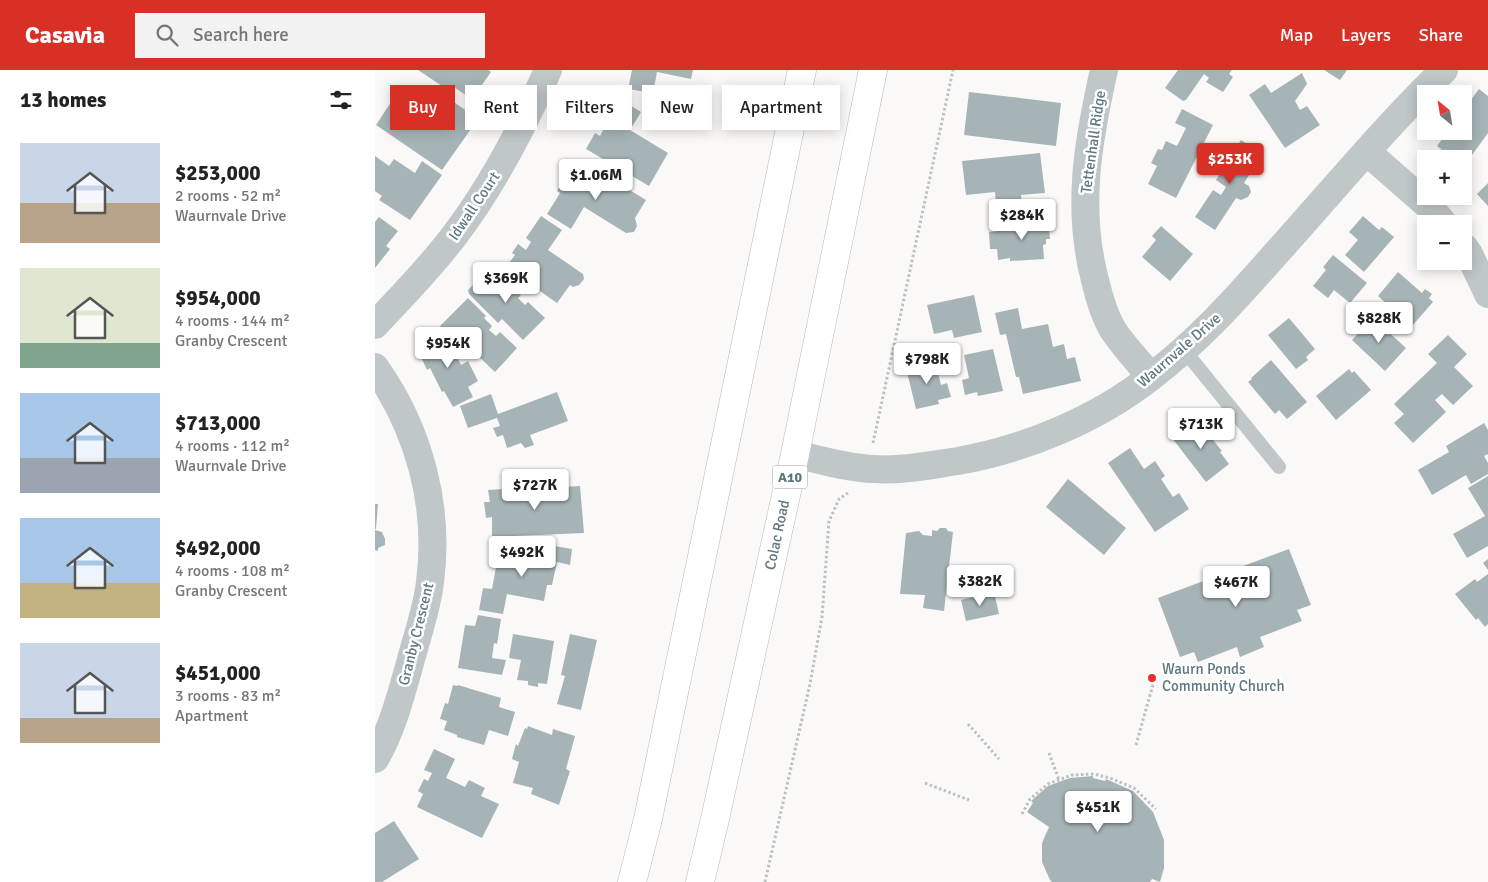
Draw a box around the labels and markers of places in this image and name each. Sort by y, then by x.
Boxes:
pin: $253K [1195,142,1265,185]
pin: $1.06M [555,158,637,201]
pin: $284K [987,198,1057,241]
pin: $369K [471,262,541,304]
pin: $828K [1344,302,1414,344]
pin: $954K [413,326,483,369]
pin: $798K [892,342,962,385]
pin: $713K [1166,408,1236,450]
pin: $727K [500,468,570,511]
pin: $492K [487,536,557,578]
pin: $382K [945,564,1015,607]
pin: $467K [1201,566,1271,608]
place label: Waurn Ponds Community Church [1162,660,1285,695]
marker: Waurn Ponds Community Church [1146,672,1158,684]
pin: $451K [1063,790,1133,833]

